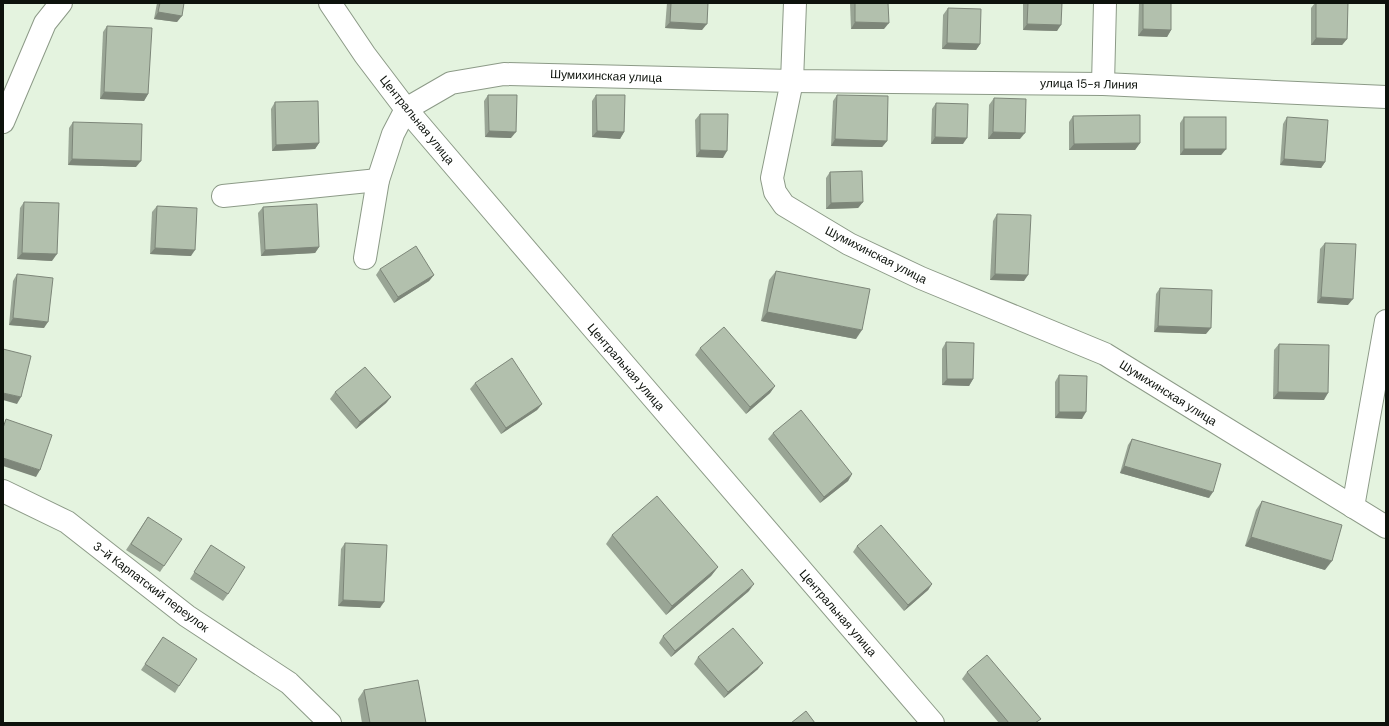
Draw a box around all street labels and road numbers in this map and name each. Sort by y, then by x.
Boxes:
street label: Шумихинская улица [550,66,663,86]
street label: Центральная улица [376,72,458,168]
street label: улица 15-я Линия [1040,75,1138,93]
street label: Шумихинская улица [822,222,930,288]
street label: Центральная улица [584,320,668,414]
street label: Шумихинская улица [1116,357,1220,430]
street label: 3-й Карпатский переулок [90,538,213,636]
street label: Центральная улица [796,566,880,660]

